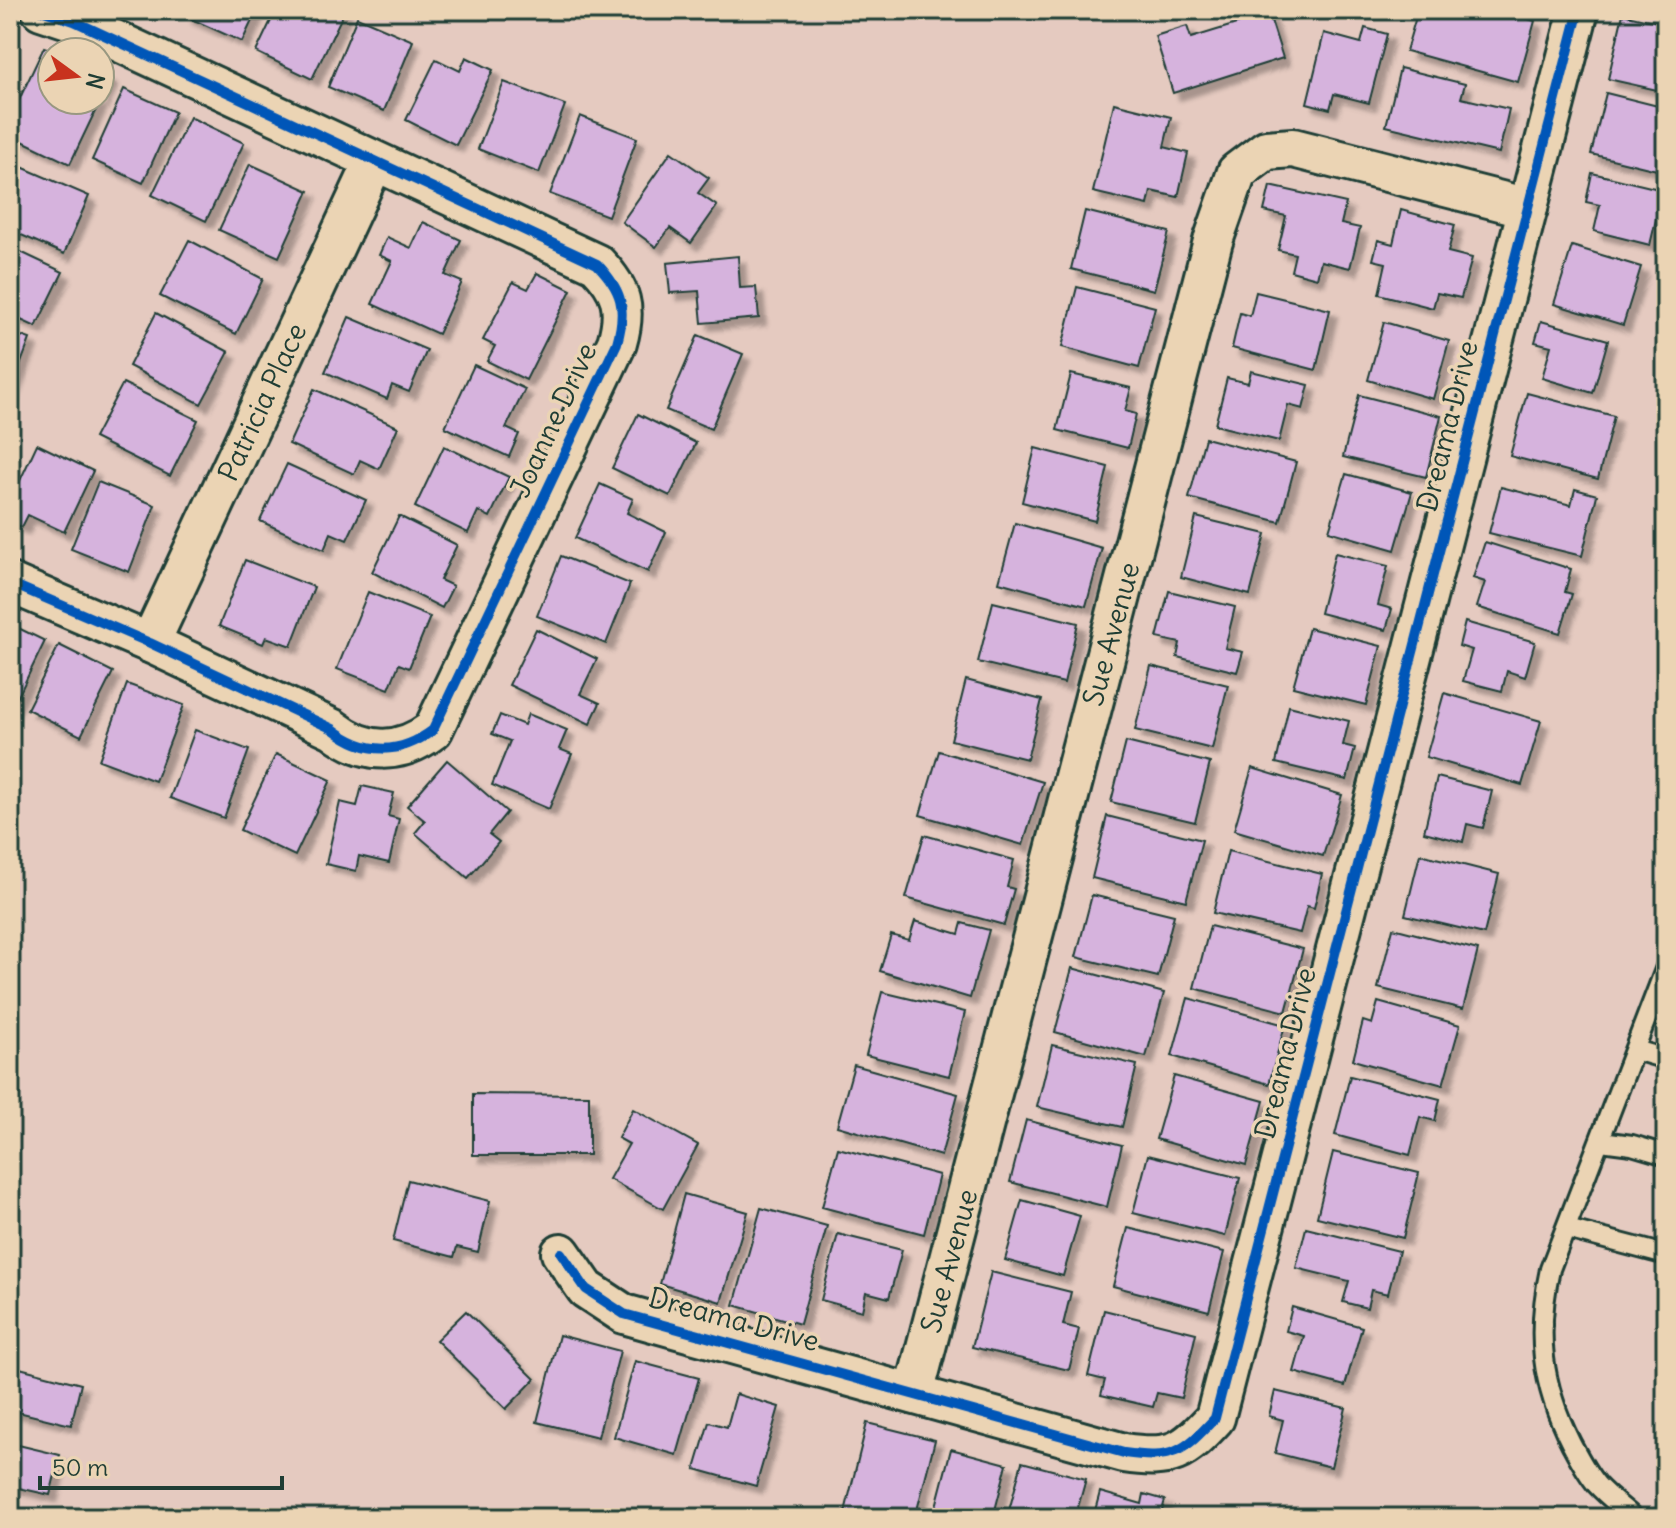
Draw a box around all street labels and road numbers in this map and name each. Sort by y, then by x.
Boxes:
street label: Patricia Place [210,317,314,487]
street label: Joanne Drive [502,337,604,503]
street label: Dreama Drive [1408,337,1486,515]
street label: Sue Avenue [1075,558,1147,710]
street label: Dreama Drive [1246,964,1324,1142]
street label: Sue Avenue [913,1185,985,1337]
street label: Dreama Drive [645,1279,823,1359]

